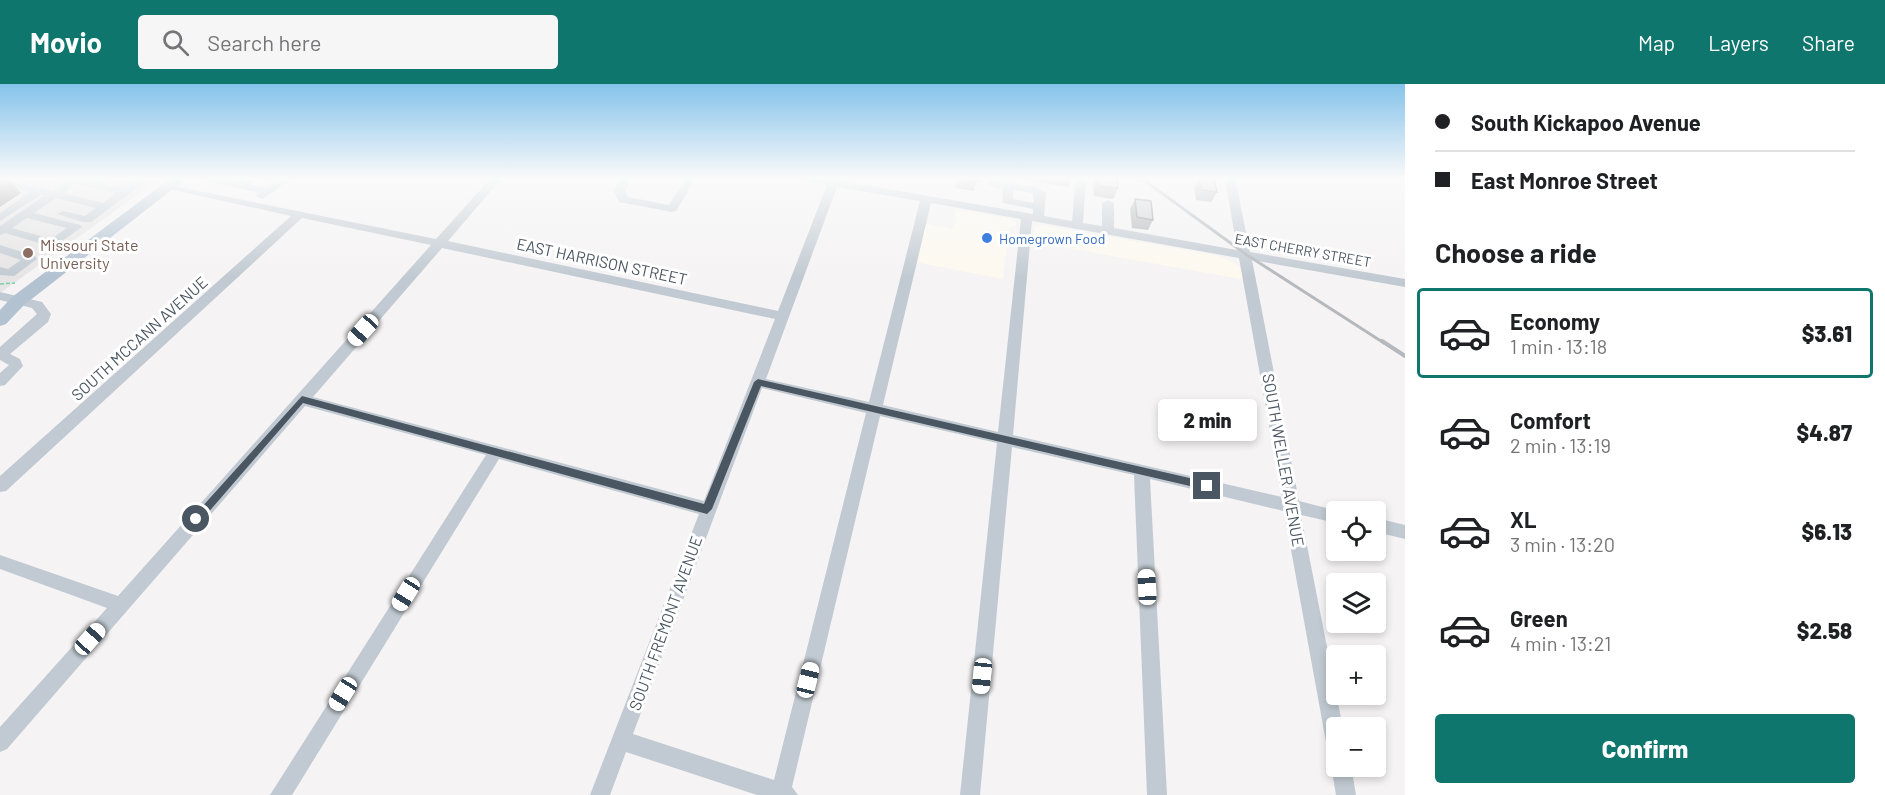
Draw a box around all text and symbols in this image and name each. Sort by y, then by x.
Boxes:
search box [138,15,558,69]
text: Movio [30,25,102,59]
icon: search [159,26,192,59]
text: Search here [207,29,322,55]
text: Map [1638,30,1675,55]
text: Layers [1708,30,1769,55]
text: Share [1802,30,1855,55]
text: South Kickapoo Avenue [1471,109,1701,135]
text: East Monroe Street [1471,167,1658,193]
place label: Homegrown Food [999,230,1105,247]
street label: EAST CHERRY STREET [1233,230,1373,270]
marker: Homegrown Food [980,231,994,245]
street label: EAST HARRISON STREET [515,234,689,288]
place label: Missouri State University [40,235,138,272]
text: Choose a ride [1435,236,1597,268]
marker: Missouri State University [21,246,35,260]
street label: SOUTH MCCANN AVENUE [67,272,211,404]
icon: car [1438,306,1492,360]
text: Economy [1510,308,1600,334]
car [344,311,382,349]
text: $3.61 [1802,320,1852,346]
text: 1 min · 13:18 [1510,334,1607,358]
street label: SOUTH WELLER AVENUE [1259,372,1309,548]
callout: 2 min [1158,399,1256,441]
icon: car [1438,405,1492,459]
text: Comfort [1510,407,1591,433]
text: 2 min [1183,408,1232,432]
text: $4.87 [1797,419,1852,445]
text: 2 min · 13:19 [1510,433,1611,457]
route end [1193,472,1220,499]
map controls [1326,501,1386,777]
button: locate [1326,501,1386,561]
icon: car [1438,504,1492,558]
route start [182,505,209,532]
text: XL [1510,506,1536,532]
text: $6.13 [1802,518,1852,544]
text: 3 min · 13:20 [1510,532,1615,556]
street label: SOUTH FREMONT AVENUE [625,533,705,713]
car [1137,569,1157,605]
button: layers [1326,573,1386,633]
car [389,574,423,614]
icon: car [1438,603,1492,657]
text: Green [1510,605,1568,631]
text: $2.58 [1797,617,1852,643]
car [71,620,109,658]
text: 4 min · 13:21 [1510,631,1611,655]
button: + [1326,645,1386,705]
car [971,657,993,695]
car [795,660,821,700]
car [326,674,360,714]
button: Confirm [1435,714,1855,783]
button: − [1326,717,1386,777]

